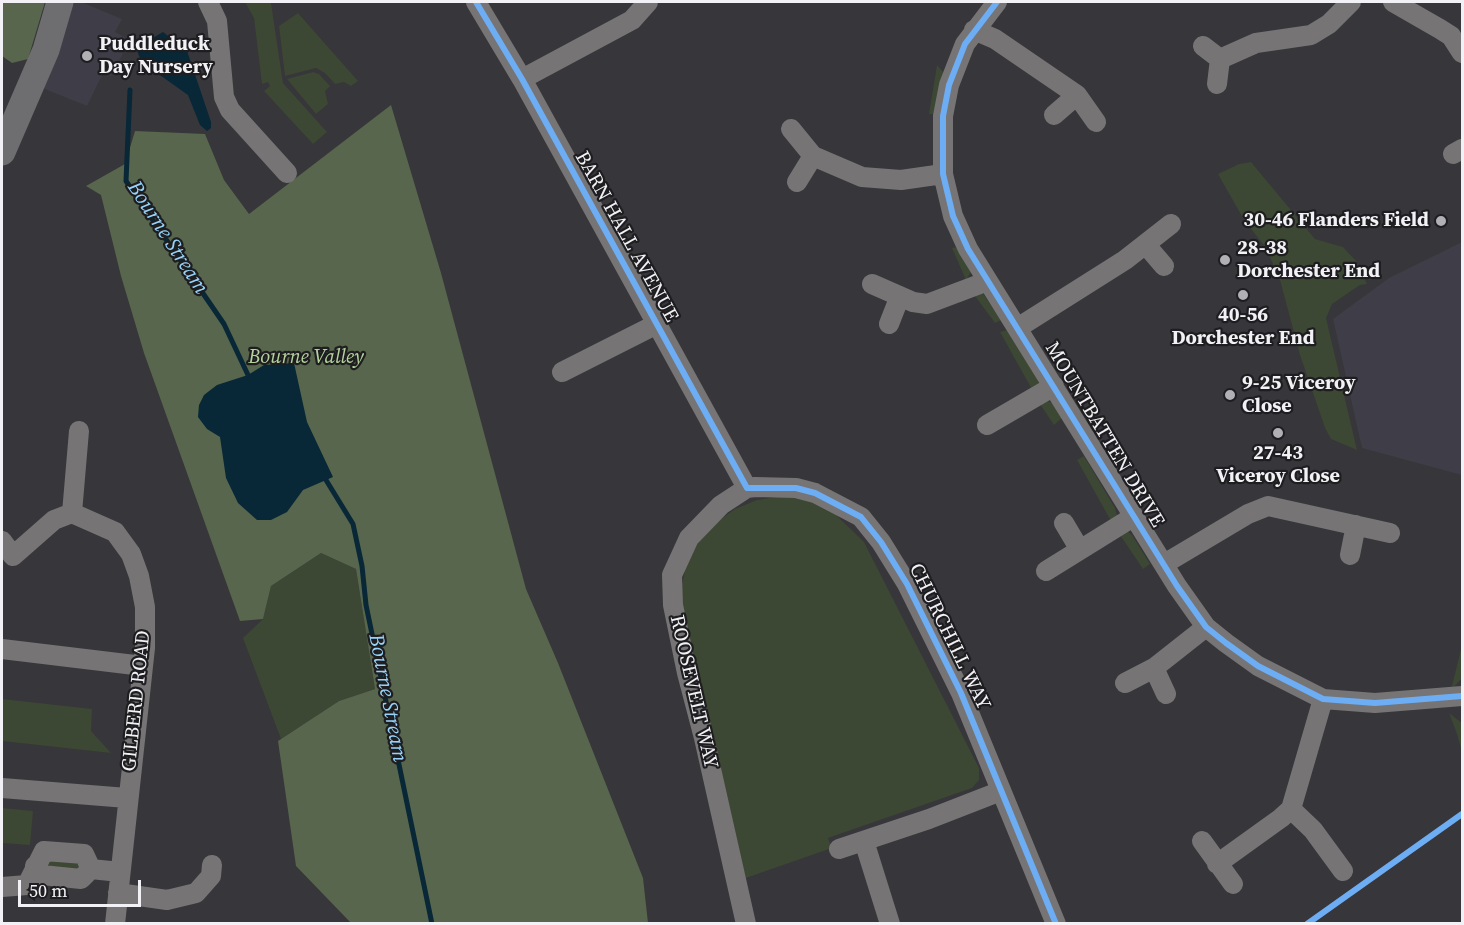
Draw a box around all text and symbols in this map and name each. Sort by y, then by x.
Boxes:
place label: Puddleduck Day Nursery [99,33,213,80]
marker: Puddleduck Day Nursery [80,49,94,63]
street label: BARN HALL AVENUE [569,147,683,327]
water label: Bourne Stream [121,177,213,299]
place label: 30-46 Flanders Field [1243,209,1429,233]
marker: 30-46 Flanders Field [1434,214,1448,228]
place label: 28-38 Dorchester End [1237,237,1380,284]
marker: 28-38 Dorchester End [1218,253,1232,267]
marker: 40-56 Dorchester End [1236,288,1250,302]
place label: 40-56 Dorchester End [1171,304,1315,351]
street label: MOUNTBATTEN DRIVE [1039,338,1169,532]
park label: Bourne Valley [248,346,364,370]
place label: 9-25 Viceroy Close [1242,372,1356,419]
marker: 9-25 Viceroy Close [1223,388,1237,402]
marker: 27-43 Viceroy Close [1271,426,1285,440]
place label: 27-43 Viceroy Close [1216,442,1340,489]
street label: CHURCHILL WAY [903,560,995,714]
street label: ROOSEVELT WAY [664,613,722,771]
street label: GILBERD ROAD [118,629,156,773]
water label: Bourne Stream [362,632,412,764]
scale bar [21,868,144,906]
text: 50 m [29,878,67,903]

